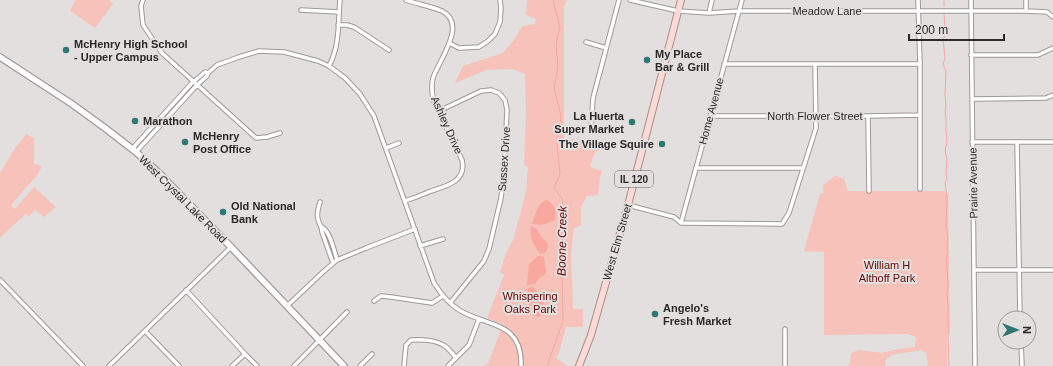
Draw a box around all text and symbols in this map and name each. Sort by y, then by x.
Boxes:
street label: Meadow Lane [792,5,862,17]
scale bar [909,16,1004,42]
text: 200 m [915,23,948,37]
place label: McHenry High School - Upper Campus [74,38,188,63]
marker: McHenry High School - Upper Campus [61,45,71,55]
place label: My Place Bar & Grill [655,48,709,73]
marker: My Place Bar & Grill [642,55,652,65]
street label: Home Avenue [696,76,726,146]
street label: Ashley Drive [429,94,465,156]
place label: La Huerta Super Market [554,110,625,135]
street label: North Flower Street [767,110,863,122]
place label: Marathon [143,115,193,127]
marker: Marathon [130,116,140,126]
marker: La Huerta Super Market [627,117,637,127]
street label: Sussex Drive [496,126,512,192]
place label: McHenry Post Office [193,130,251,155]
marker: McHenry Post Office [180,137,190,147]
place label: The Village Squire [559,138,654,150]
marker: The Village Squire [657,139,667,149]
street label: Prairie Avenue [966,147,980,219]
street label: West Crystal Lake Road [137,153,229,245]
road number: IL 120 [615,171,653,187]
place label: Old National Bank [231,200,296,225]
street label: West Elm Street [600,202,634,282]
water label: Boone Creek [554,205,570,276]
marker: Old National Bank [218,207,228,217]
park label: William H Althoff Park [859,259,916,284]
park label: Whispering Oaks Park [502,290,558,315]
place label: Angelo's Fresh Market [663,302,732,327]
marker: Angelo's Fresh Market [650,309,660,319]
north arrow [997,310,1037,350]
text: N [1021,326,1033,334]

